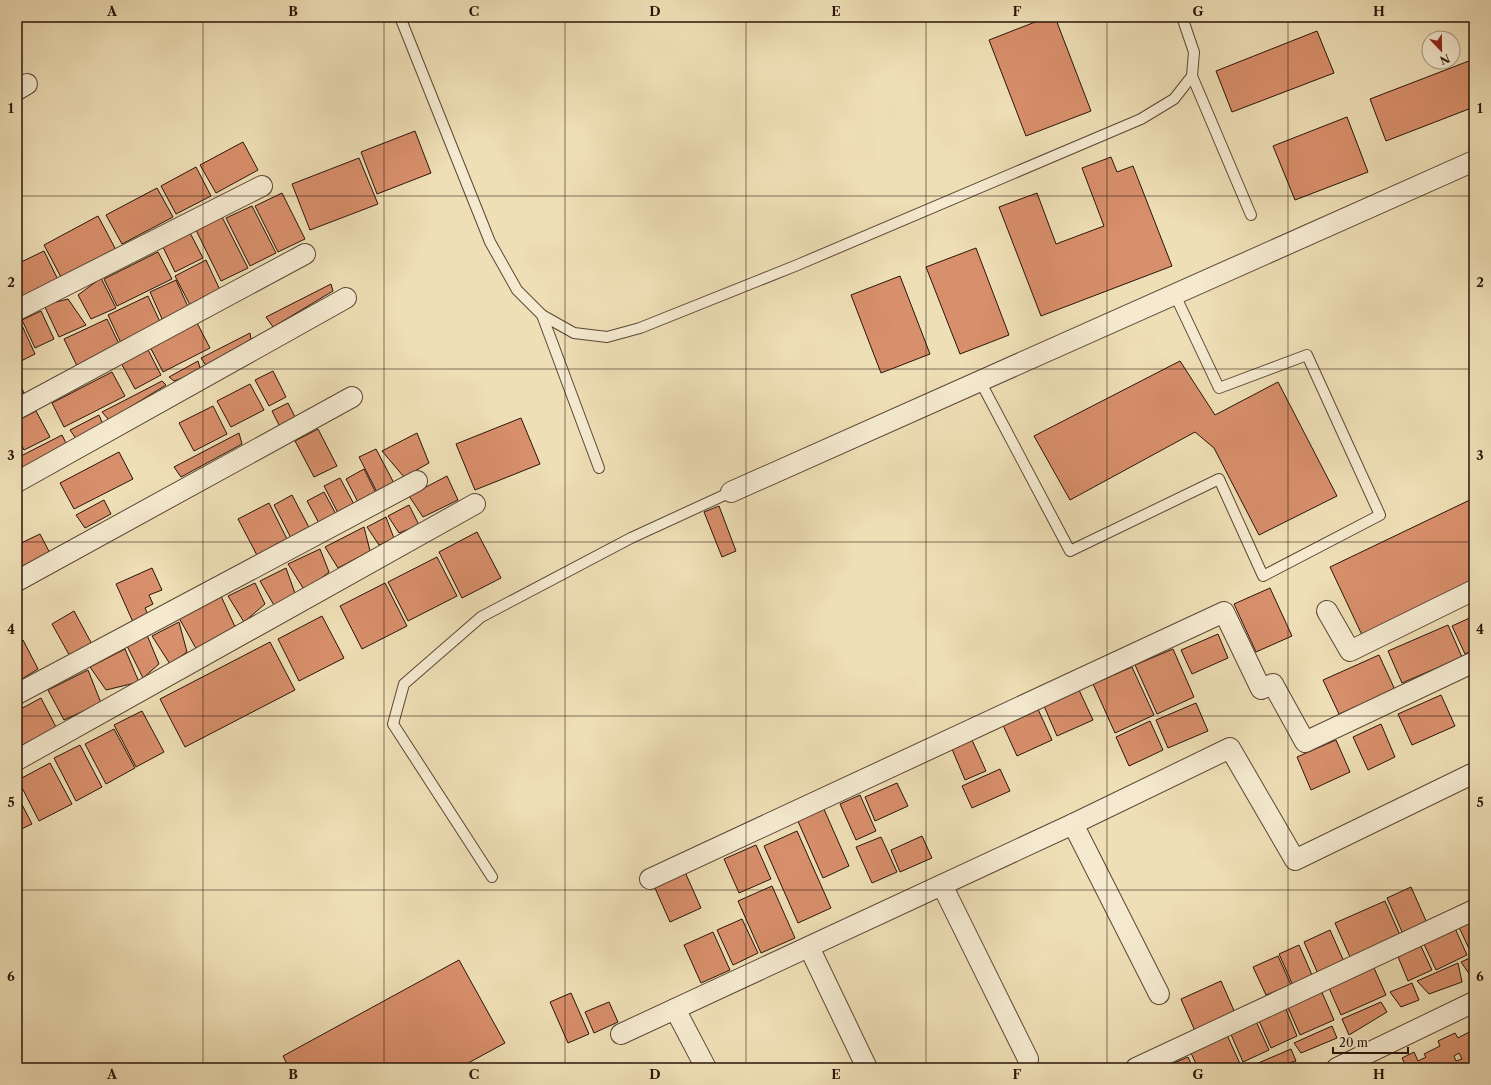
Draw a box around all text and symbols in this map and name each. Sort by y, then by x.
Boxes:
text: A [106,3,118,19]
text: B [288,3,298,19]
text: C [469,3,479,19]
text: D [649,3,661,19]
text: E [831,3,841,19]
text: F [1013,3,1022,19]
text: G [1192,3,1204,19]
text: H [1373,3,1385,19]
north arrow [1421,30,1461,70]
text: N [1437,51,1452,68]
text: 1 [8,100,14,116]
text: 1 [1477,100,1483,116]
text: 2 [7,274,15,290]
text: 2 [1476,274,1484,290]
text: 3 [7,447,15,463]
text: 3 [1476,447,1484,463]
text: 4 [7,621,15,637]
text: 4 [1476,621,1484,637]
text: 5 [7,794,15,810]
text: 5 [1476,794,1484,810]
text: 6 [7,968,15,984]
text: 6 [1476,968,1484,984]
scale bar [1333,1029,1408,1055]
text: 20 m [1339,1035,1368,1050]
text: A [106,1066,118,1082]
text: B [288,1066,298,1082]
text: C [469,1066,479,1082]
text: D [649,1066,661,1082]
text: E [831,1066,841,1082]
text: F [1013,1066,1022,1082]
text: G [1192,1066,1204,1082]
text: H [1373,1066,1385,1082]

